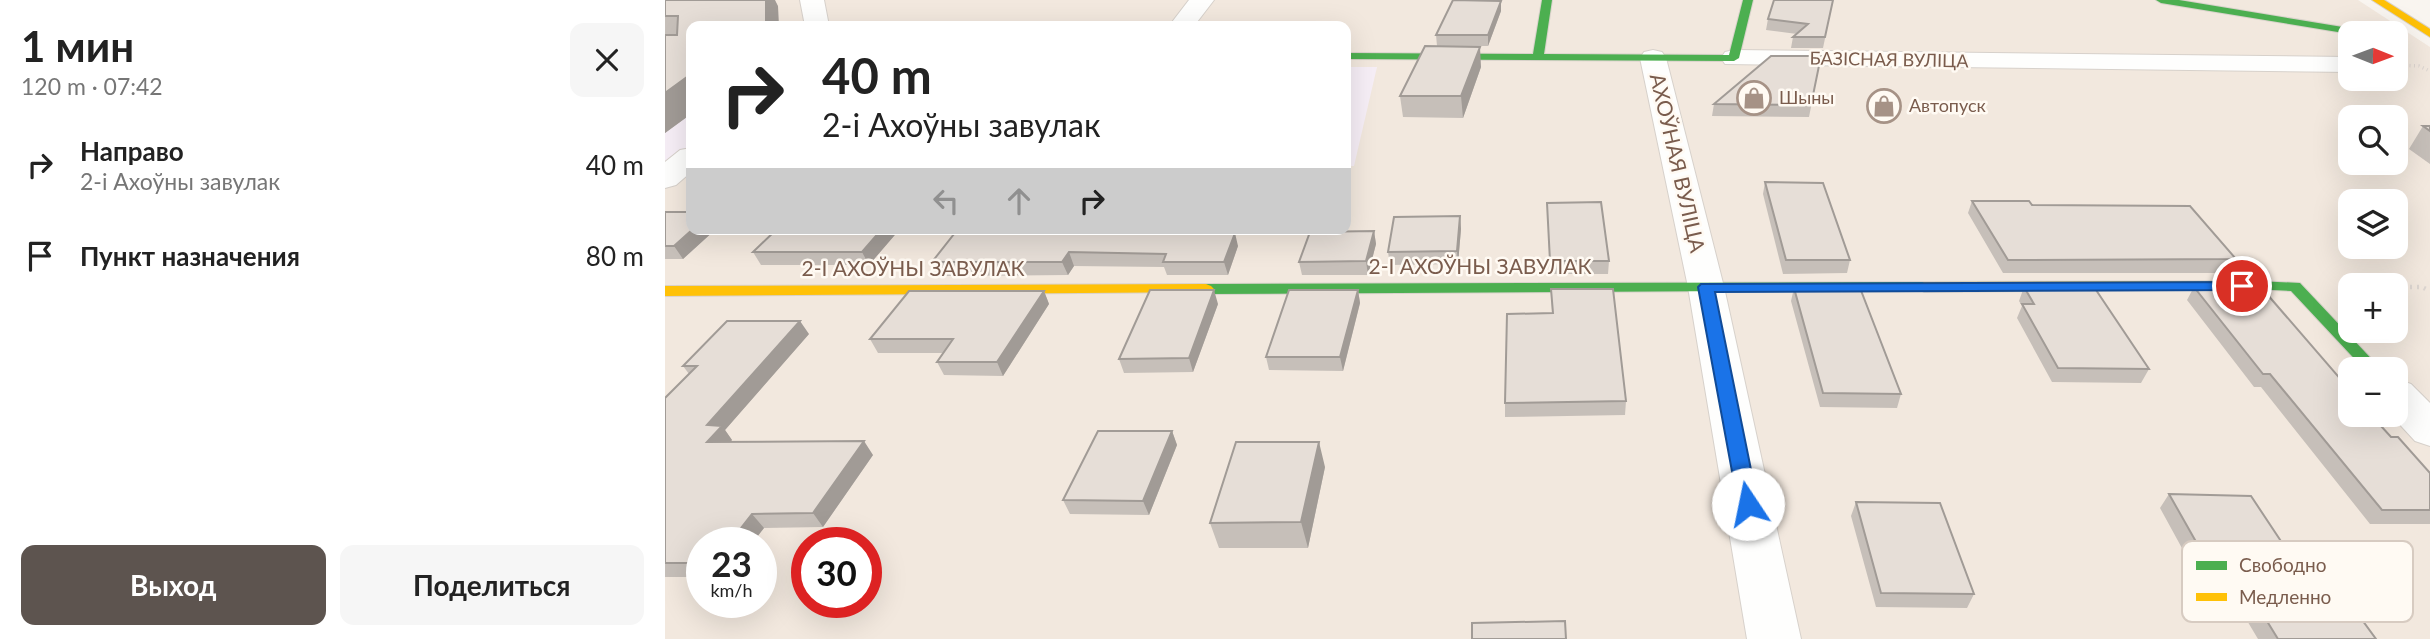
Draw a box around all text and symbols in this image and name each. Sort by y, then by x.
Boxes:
text: 1 мин [21,21,134,71]
north arrow [2338,21,2408,91]
map controls [2338,21,2408,427]
button: close [570,23,644,97]
text: 40 m [822,46,932,104]
street label: БАЗІСНАЯ ВУЛІЦА [1809,47,1970,71]
icon: right [707,49,798,140]
street label: АХОЎНАЯ ВУЛІЦА [1646,71,1711,255]
text: 120 m · 07:42 [21,72,163,100]
shop icon: Шыны [1735,79,1773,117]
place label: Шыны [1779,86,1834,108]
shop icon: Автопуск [1865,87,1903,125]
place label: Автопуск [1909,94,1987,116]
text: 2-і Ахоўны завулак [822,105,1101,144]
button: search [2338,105,2408,175]
text: Направо [80,135,184,167]
icon: right [21,146,59,184]
text: 40 m [586,149,644,181]
text: 2-і Ахоўны завулак [80,167,280,195]
icon: left [927,182,965,220]
icon: ahead [1000,182,1038,220]
icon: right [1073,182,1111,220]
button: layers [2338,189,2408,259]
icon: arrive [21,237,59,275]
text: Пункт назначения [80,240,300,272]
text: 80 m [586,240,644,272]
street label: 2-І АХОЎНЫ ЗАВУЛАК [1369,253,1592,278]
street label: 2-І АХОЎНЫ ЗАВУЛАК [802,255,1025,280]
pin [2212,256,2272,316]
icon: arrive [2223,267,2261,305]
button: + [2338,273,2408,343]
button: − [2338,357,2408,427]
position arrow [1711,467,1785,541]
speed limit sign: 30 [791,527,882,618]
legend [2182,541,2413,622]
text: 23 [711,542,752,584]
button: Выход [21,545,326,625]
button: Поделиться [340,545,644,625]
text: Свободно [2239,553,2327,576]
text: km/h [710,579,753,601]
text: Медленно [2239,585,2331,608]

